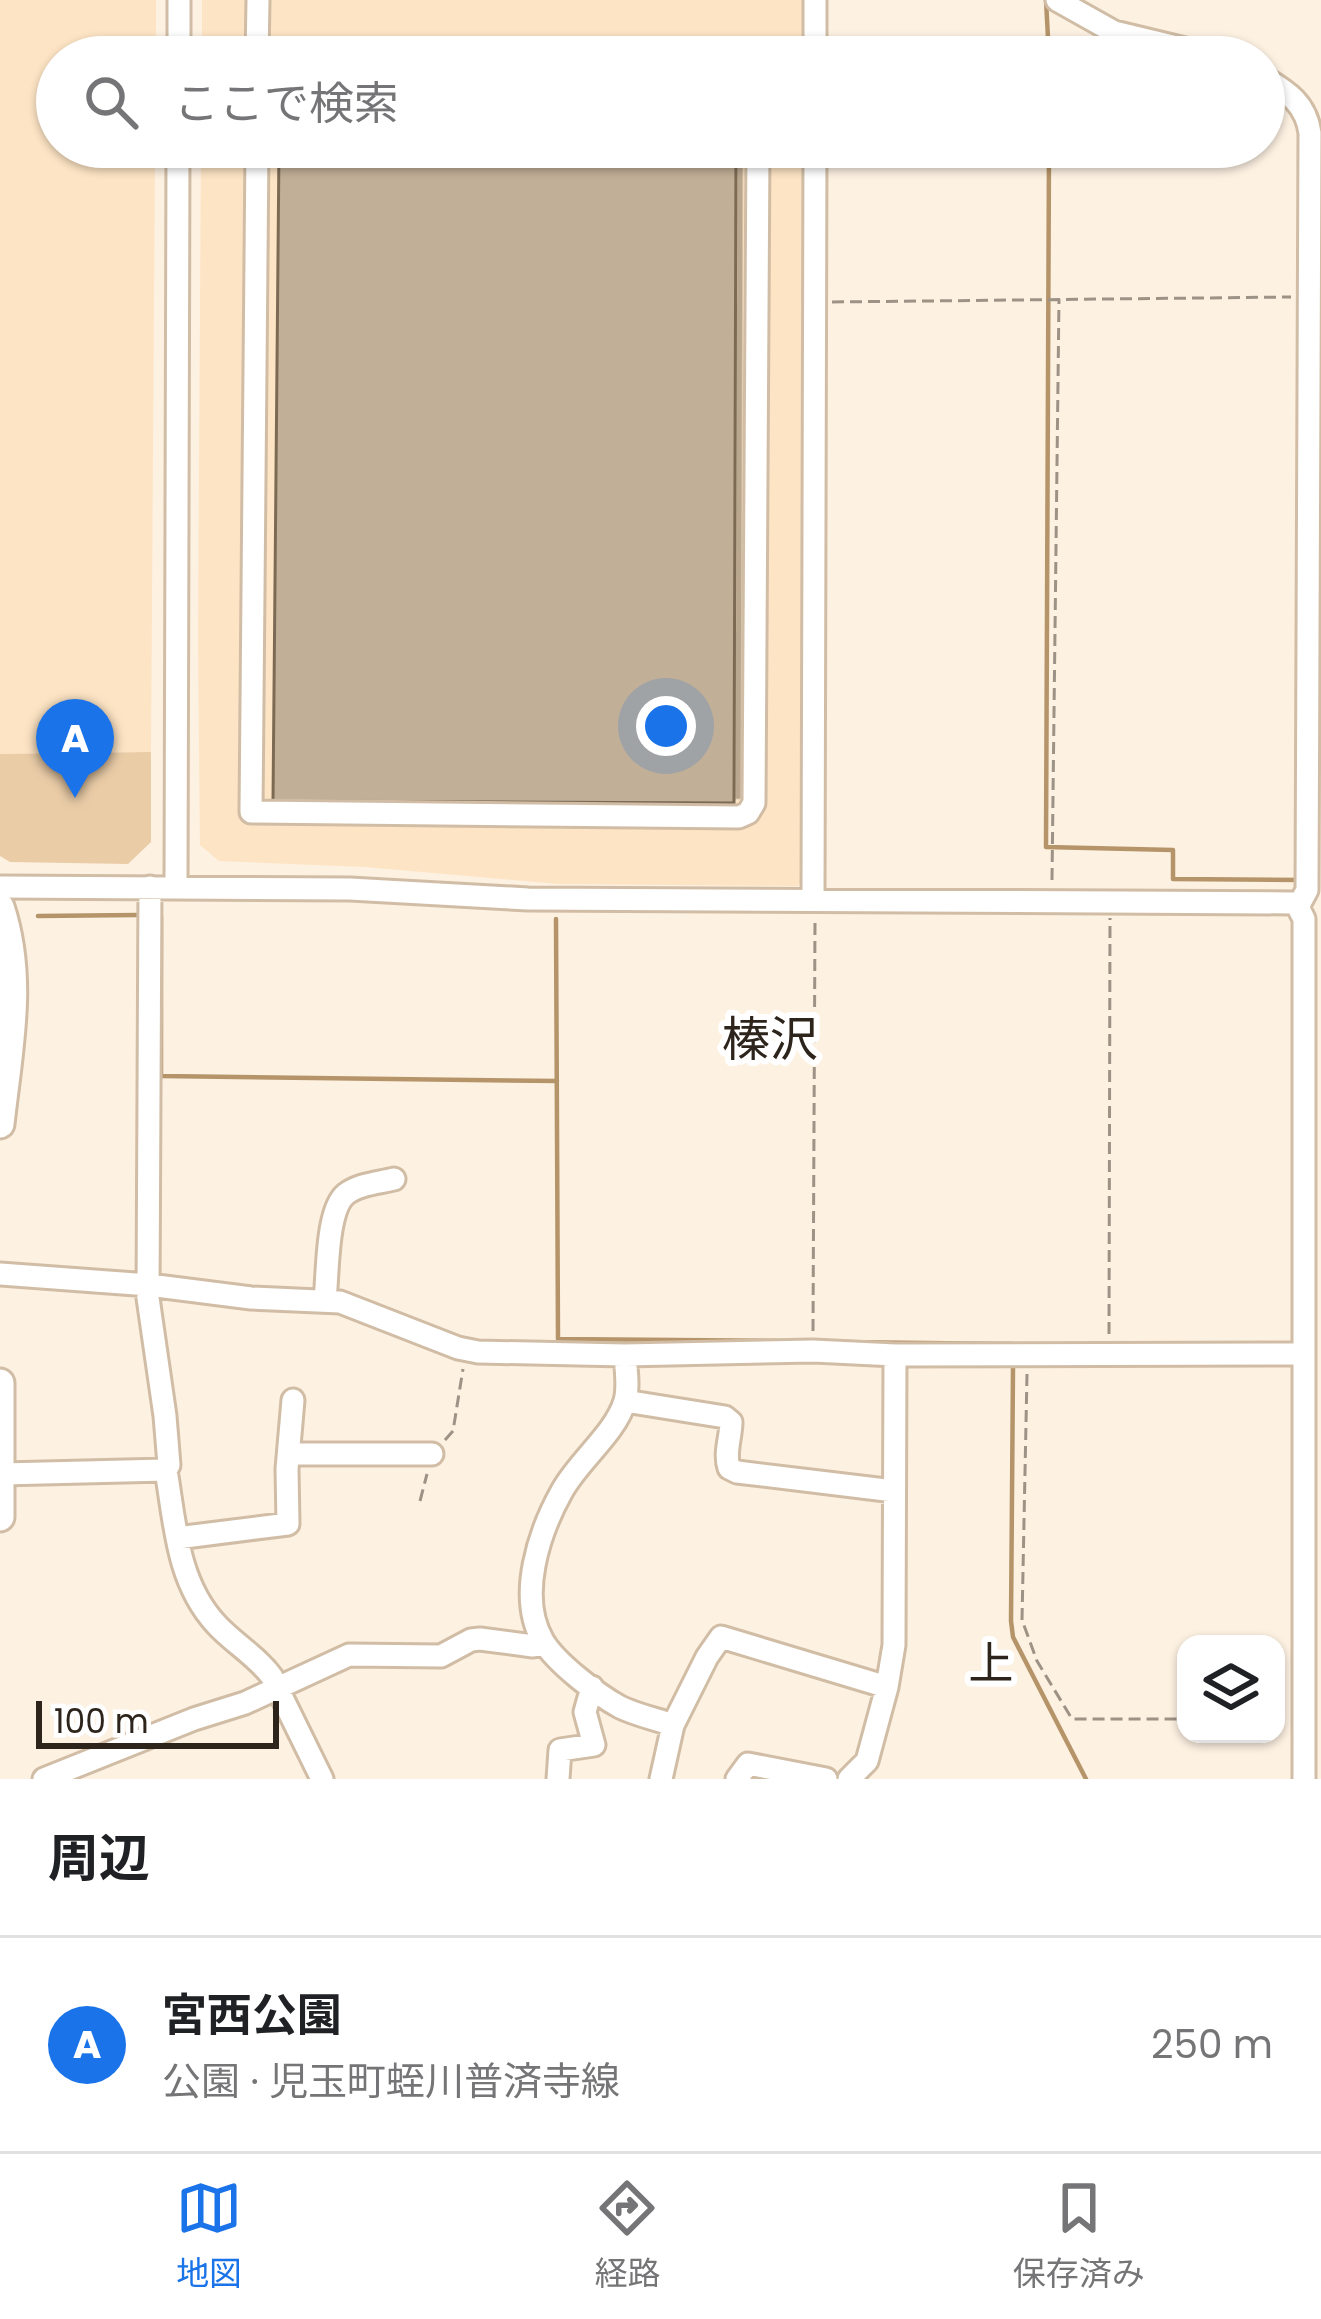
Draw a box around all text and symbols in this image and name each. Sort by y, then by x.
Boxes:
search box [36,36,1285,168]
icon: search [78,69,144,135]
text: ここで検索 [174,72,399,135]
your location [636,696,696,756]
pin: A [36,699,114,798]
district label: 榛沢 [722,1006,818,1073]
district label: 上 [968,1632,1014,1695]
map controls [1177,1635,1285,1743]
button: layers [1177,1635,1285,1743]
scale bar [36,1695,279,1748]
text: 100 m [54,1698,149,1745]
text: 周辺 [48,1822,150,1894]
text: 宮西公園 [162,1984,342,2047]
text: A [73,2017,101,2072]
text: 250 m [1151,2017,1273,2072]
text: 公園 · 児玉町蛭川普済寺線 [162,2054,620,2109]
tab: 地図 [176,2175,242,2299]
tab: 経路 [594,2175,660,2299]
tab: 保存済み [1013,2175,1145,2299]

